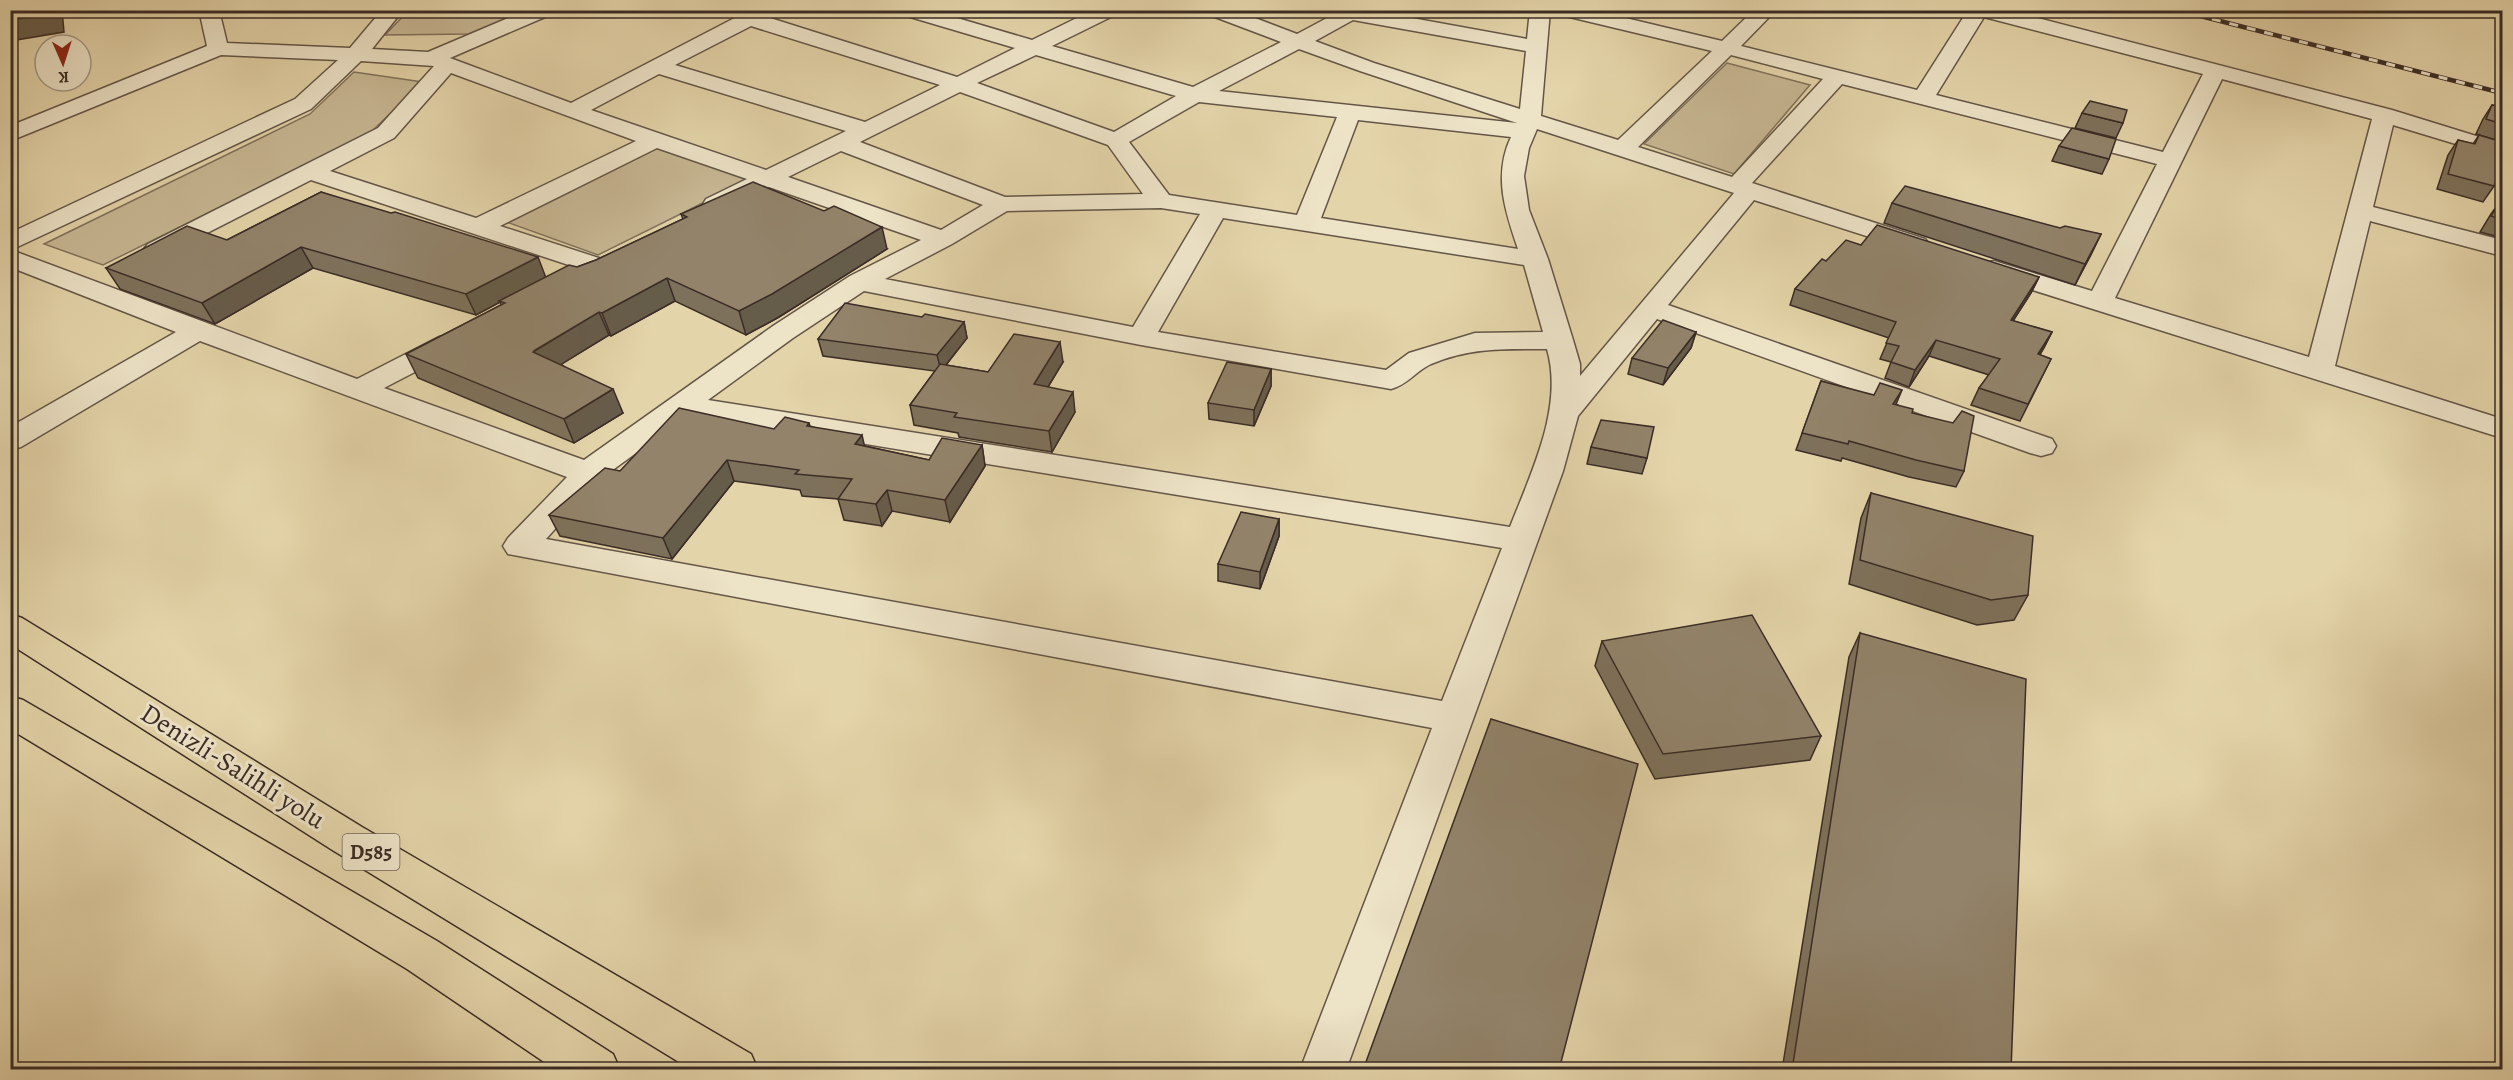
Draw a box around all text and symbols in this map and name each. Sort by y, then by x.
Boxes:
north arrow [33,33,93,93]
text: K [57,66,70,88]
street label: Denizli-Salihli yolu [134,695,332,837]
road number: D585 [342,834,400,870]

